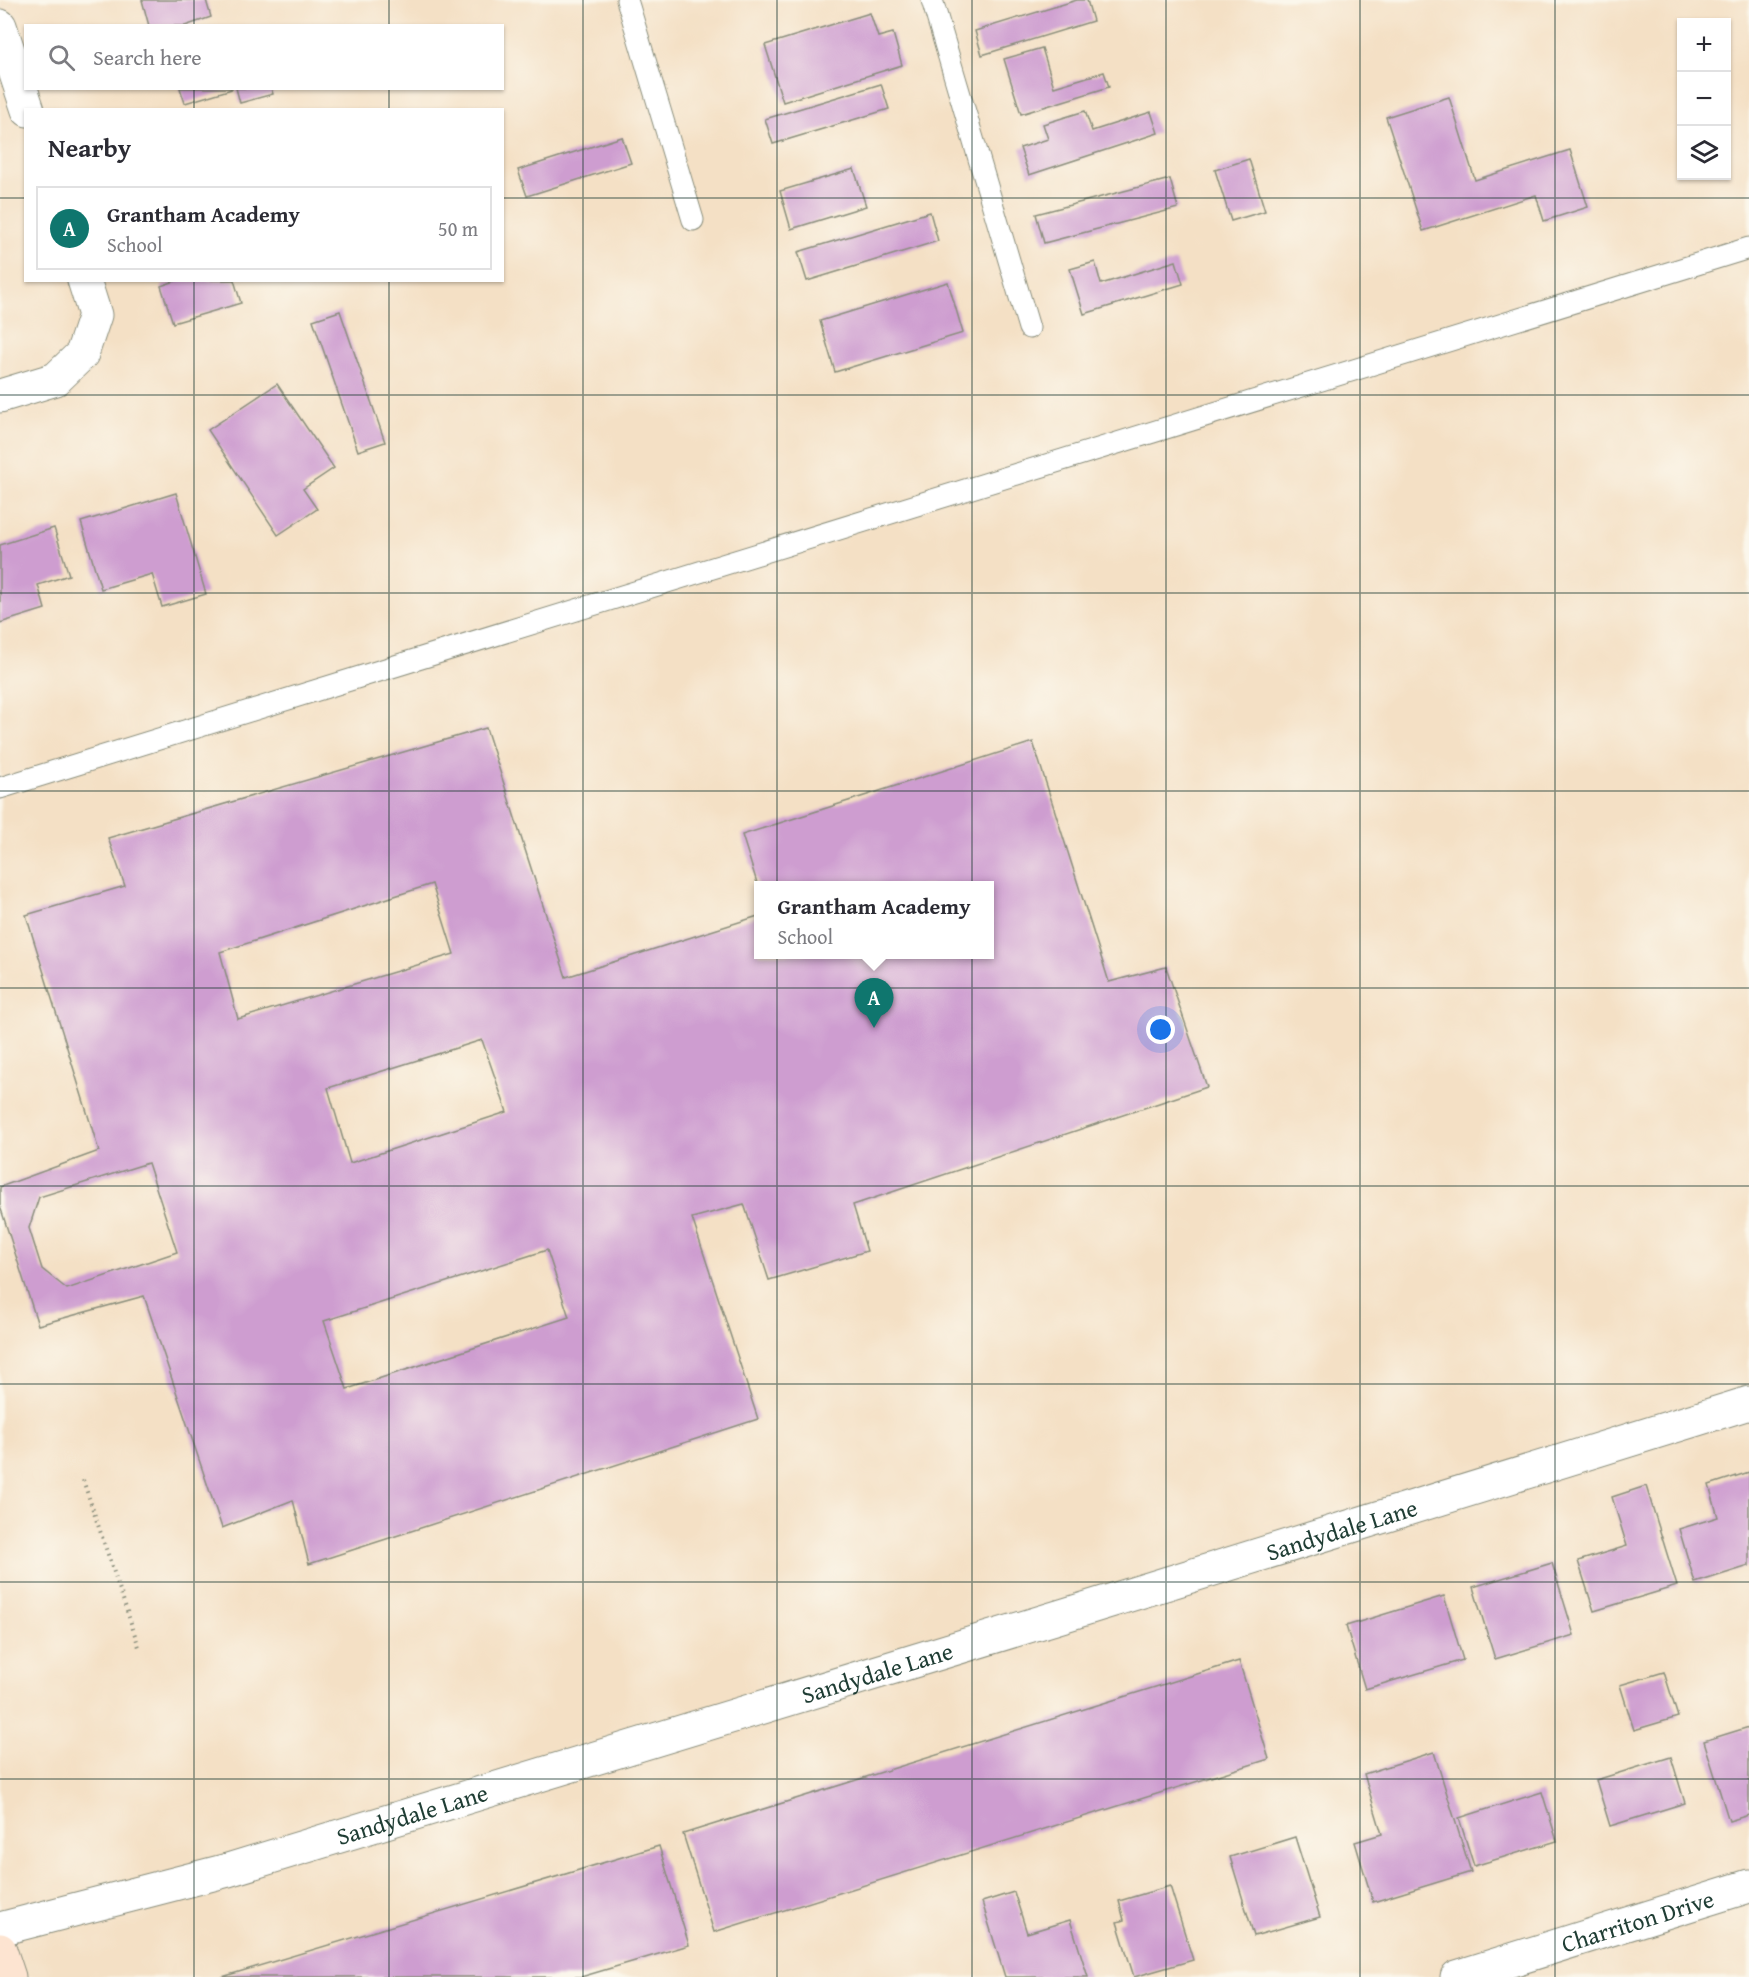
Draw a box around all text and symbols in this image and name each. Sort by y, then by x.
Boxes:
map controls [1677,18,1731,180]
button: + [1677,18,1731,72]
search box [24,24,504,90]
icon: search [45,41,78,74]
text: Search here [93,41,202,73]
button: − [1677,72,1731,126]
button: layers [1677,126,1731,180]
text: Nearby [48,128,131,167]
text: Grantham Academy [107,198,300,230]
text: A [63,214,76,243]
text: 50 m [438,214,478,243]
text: School [107,230,163,259]
popup [754,881,994,959]
text: Grantham Academy [778,890,970,922]
text: School [778,922,833,951]
pin: A [854,978,894,1028]
your location [1146,1015,1175,1044]
street label: Sandydale Lane [1262,1489,1421,1569]
street label: Sandydale Lane [797,1633,957,1712]
street label: Sandydale Lane [332,1774,492,1853]
street label: Charriton Drive [1557,1881,1718,1961]

